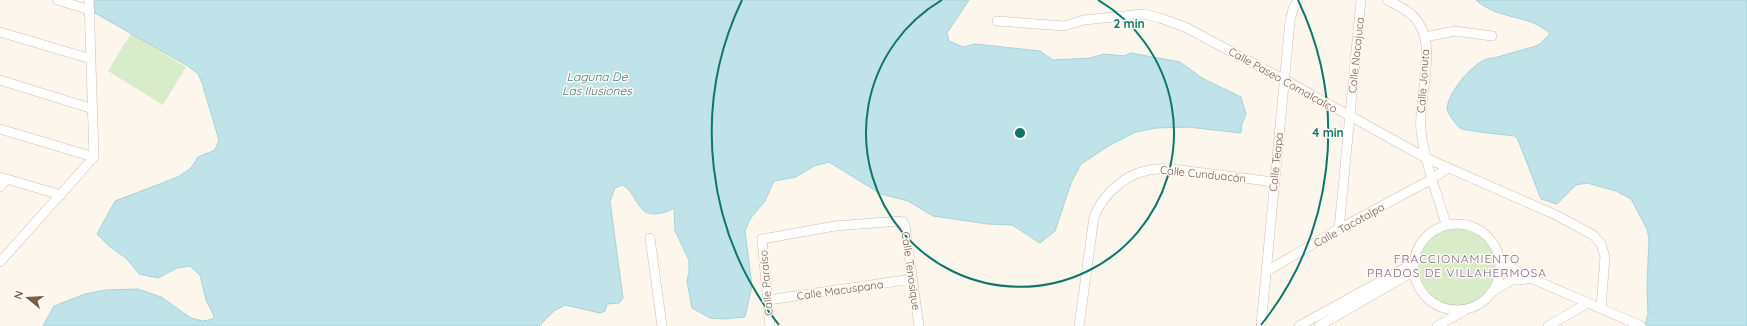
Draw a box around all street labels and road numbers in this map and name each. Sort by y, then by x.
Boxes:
street label: Calle Nacajuca [1345,16,1367,94]
street label: Calle Paseo Comalcalco [1226,44,1340,116]
street label: Calle Jonuta [1414,49,1432,113]
street label: Calle Teapa [1266,132,1286,192]
street label: Calle Cunduacán [1159,163,1247,185]
street label: Calle Tacotalpa [1311,200,1387,250]
street label: Calle Tenosique [899,231,923,311]
street label: Calle Paraíso [756,249,776,317]
street label: Calle Macuspana [796,277,884,303]

